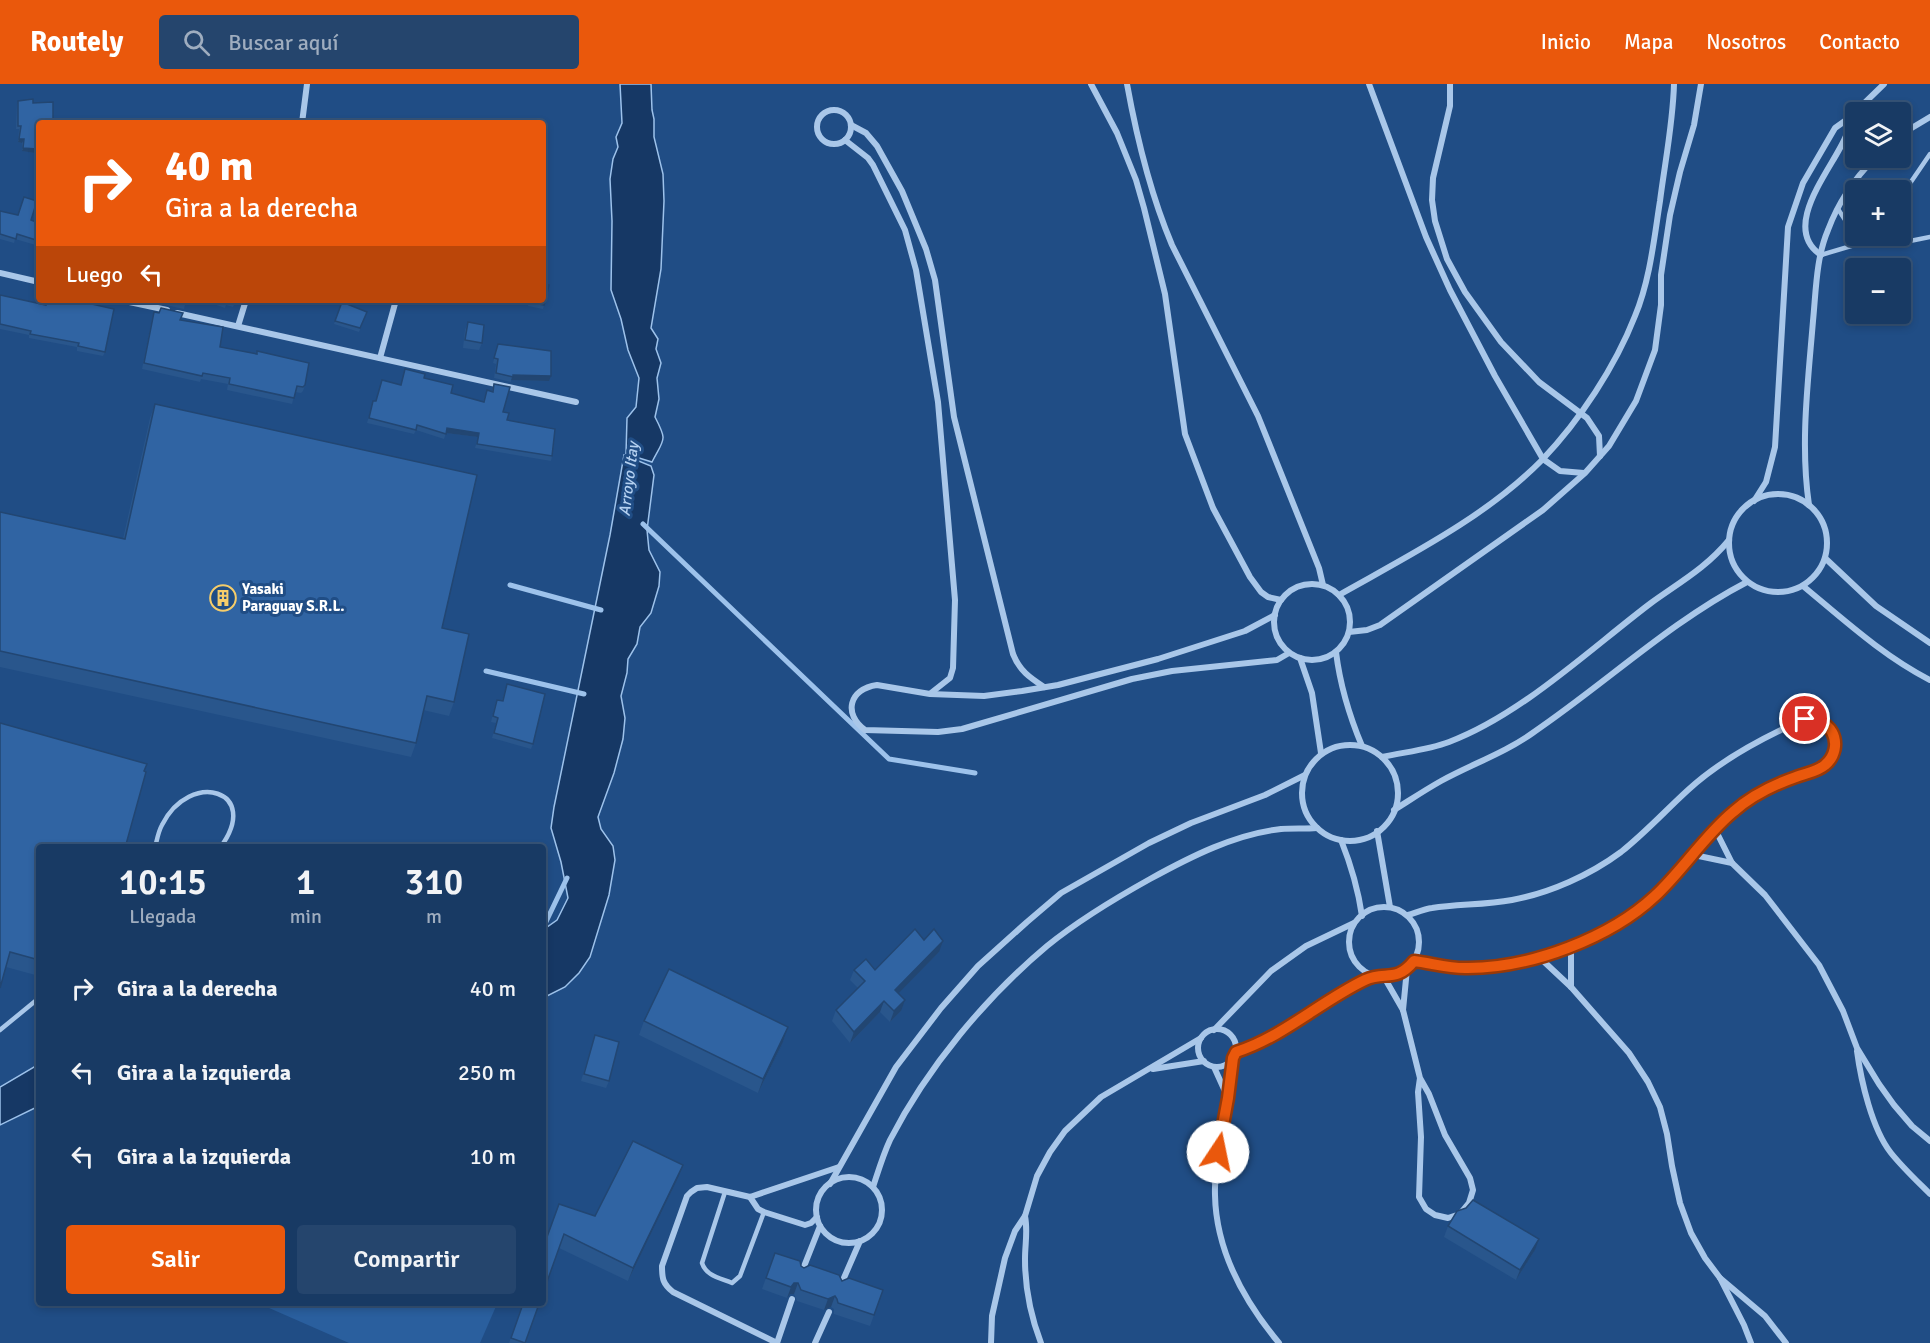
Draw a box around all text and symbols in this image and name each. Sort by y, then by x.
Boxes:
search box [159,15,579,69]
text: Routely [30,25,123,59]
icon: search [180,26,213,59]
text: Buscar aquí [228,29,338,56]
text: Inicio [1541,29,1591,55]
text: Mapa [1624,29,1673,55]
text: Nosotros [1706,29,1786,55]
text: Contacto [1819,29,1900,55]
map controls [1845,102,1911,324]
button: layers [1845,102,1911,168]
text: 40 m [165,141,254,192]
icon: right [66,144,144,222]
button: + [1845,180,1911,246]
text: Gira a la derecha [165,192,358,225]
icon: left [135,258,168,291]
button: − [1845,258,1911,324]
text: Luego [66,261,123,288]
water label: Arroyo Itay [615,438,644,517]
place label: Yasaki Paraguay S.R.L. [241,580,345,615]
building icon: Yasaki Paraguay S.R.L. [208,583,238,613]
pin [1779,693,1830,744]
icon: arrive [1788,702,1821,735]
text: 10:15 [119,860,207,905]
text: 1 [296,860,316,905]
text: 310 [405,860,463,905]
text: Llegada [129,904,196,929]
text: min [290,904,322,929]
text: m [426,904,442,929]
icon: right [66,972,99,1005]
text: Gira a la derecha [117,975,278,1002]
text: 40 m [470,975,516,1002]
icon: left [66,1056,99,1089]
text: Gira a la izquierda [117,1059,291,1086]
text: 250 m [458,1059,516,1086]
position arrow [1186,1120,1250,1184]
icon: left [66,1140,99,1173]
text: Gira a la izquierda [117,1143,291,1170]
text: 10 m [470,1143,516,1170]
button: Salir [66,1225,285,1294]
button: Compartir [297,1225,516,1294]

